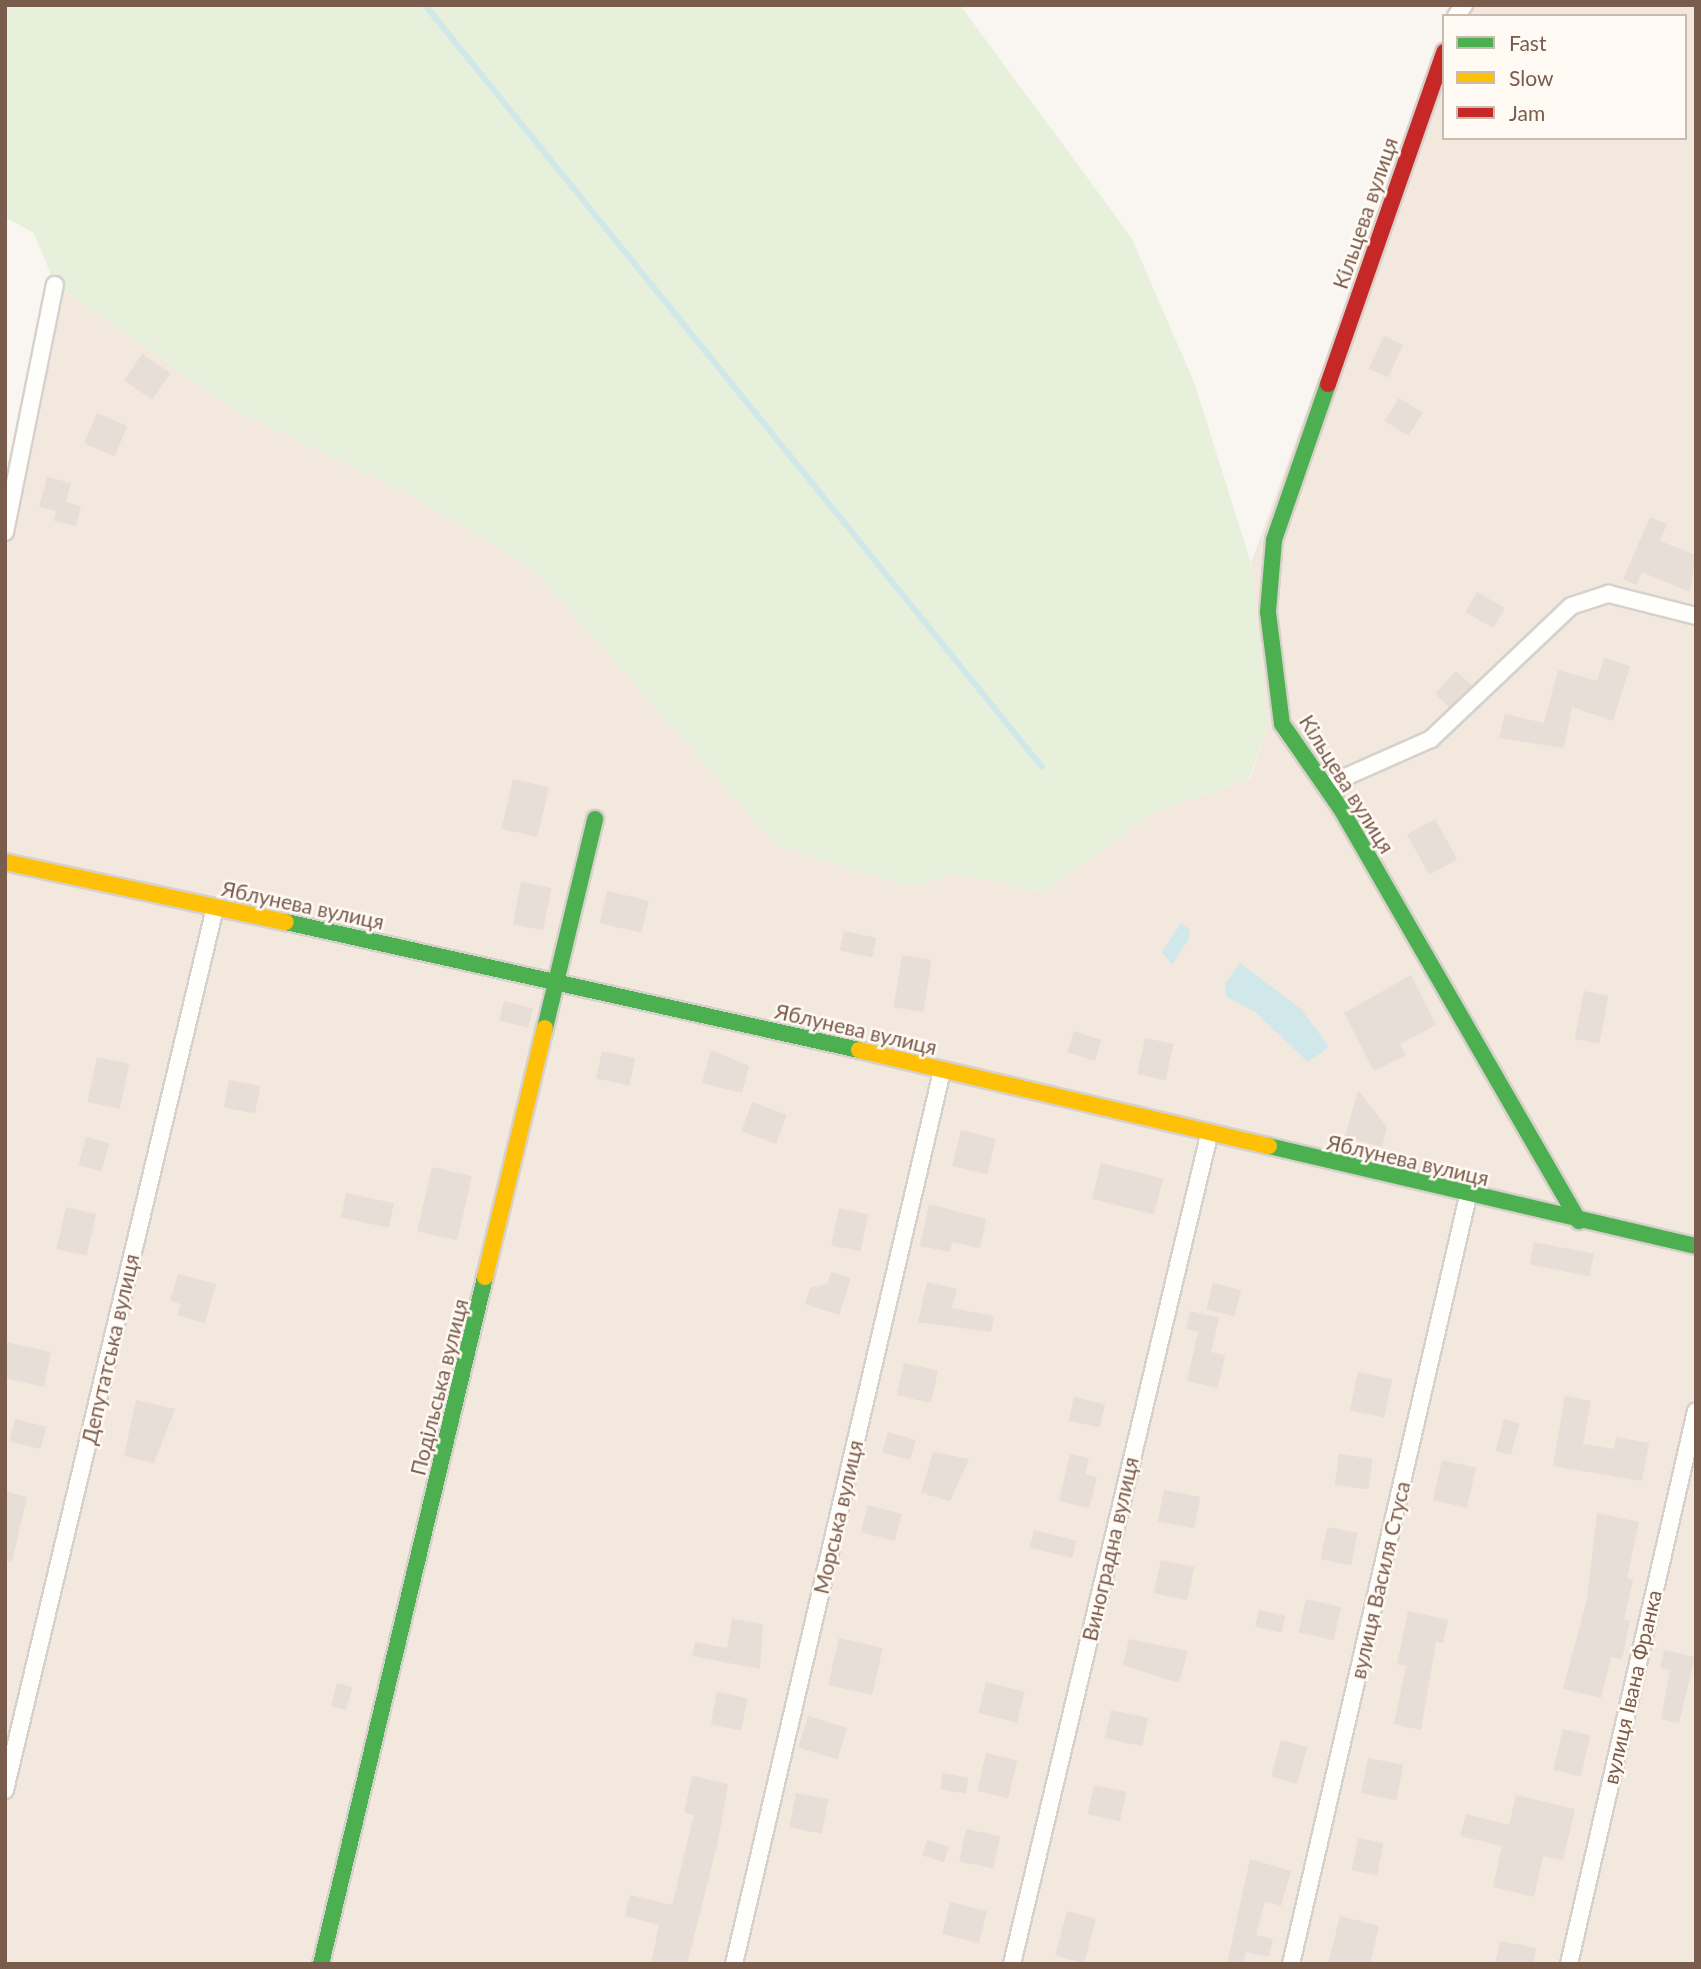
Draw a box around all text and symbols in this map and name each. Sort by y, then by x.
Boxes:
legend [1442,14,1687,140]
text: Fast [1509,30,1546,55]
text: Slow [1509,65,1553,90]
text: Jam [1509,100,1545,125]
street label: Кільцева вулиця [1327,134,1403,292]
street label: Кільцева вулиця [1294,710,1400,858]
street label: Яблунева вулиця [219,875,387,935]
street label: Яблунева вулиця [773,998,939,1060]
street label: Яблунева вулиця [1325,1129,1491,1191]
street label: Депутатська вулиця [76,1251,144,1447]
street label: Подільська вулиця [405,1296,473,1478]
street label: Морська вулиця [808,1438,868,1596]
street label: Виноградна вулиця [1077,1455,1143,1643]
street label: вулиця Василя Стуса [1345,1479,1415,1681]
street label: вулиця Івана Франка [1597,1587,1667,1787]

